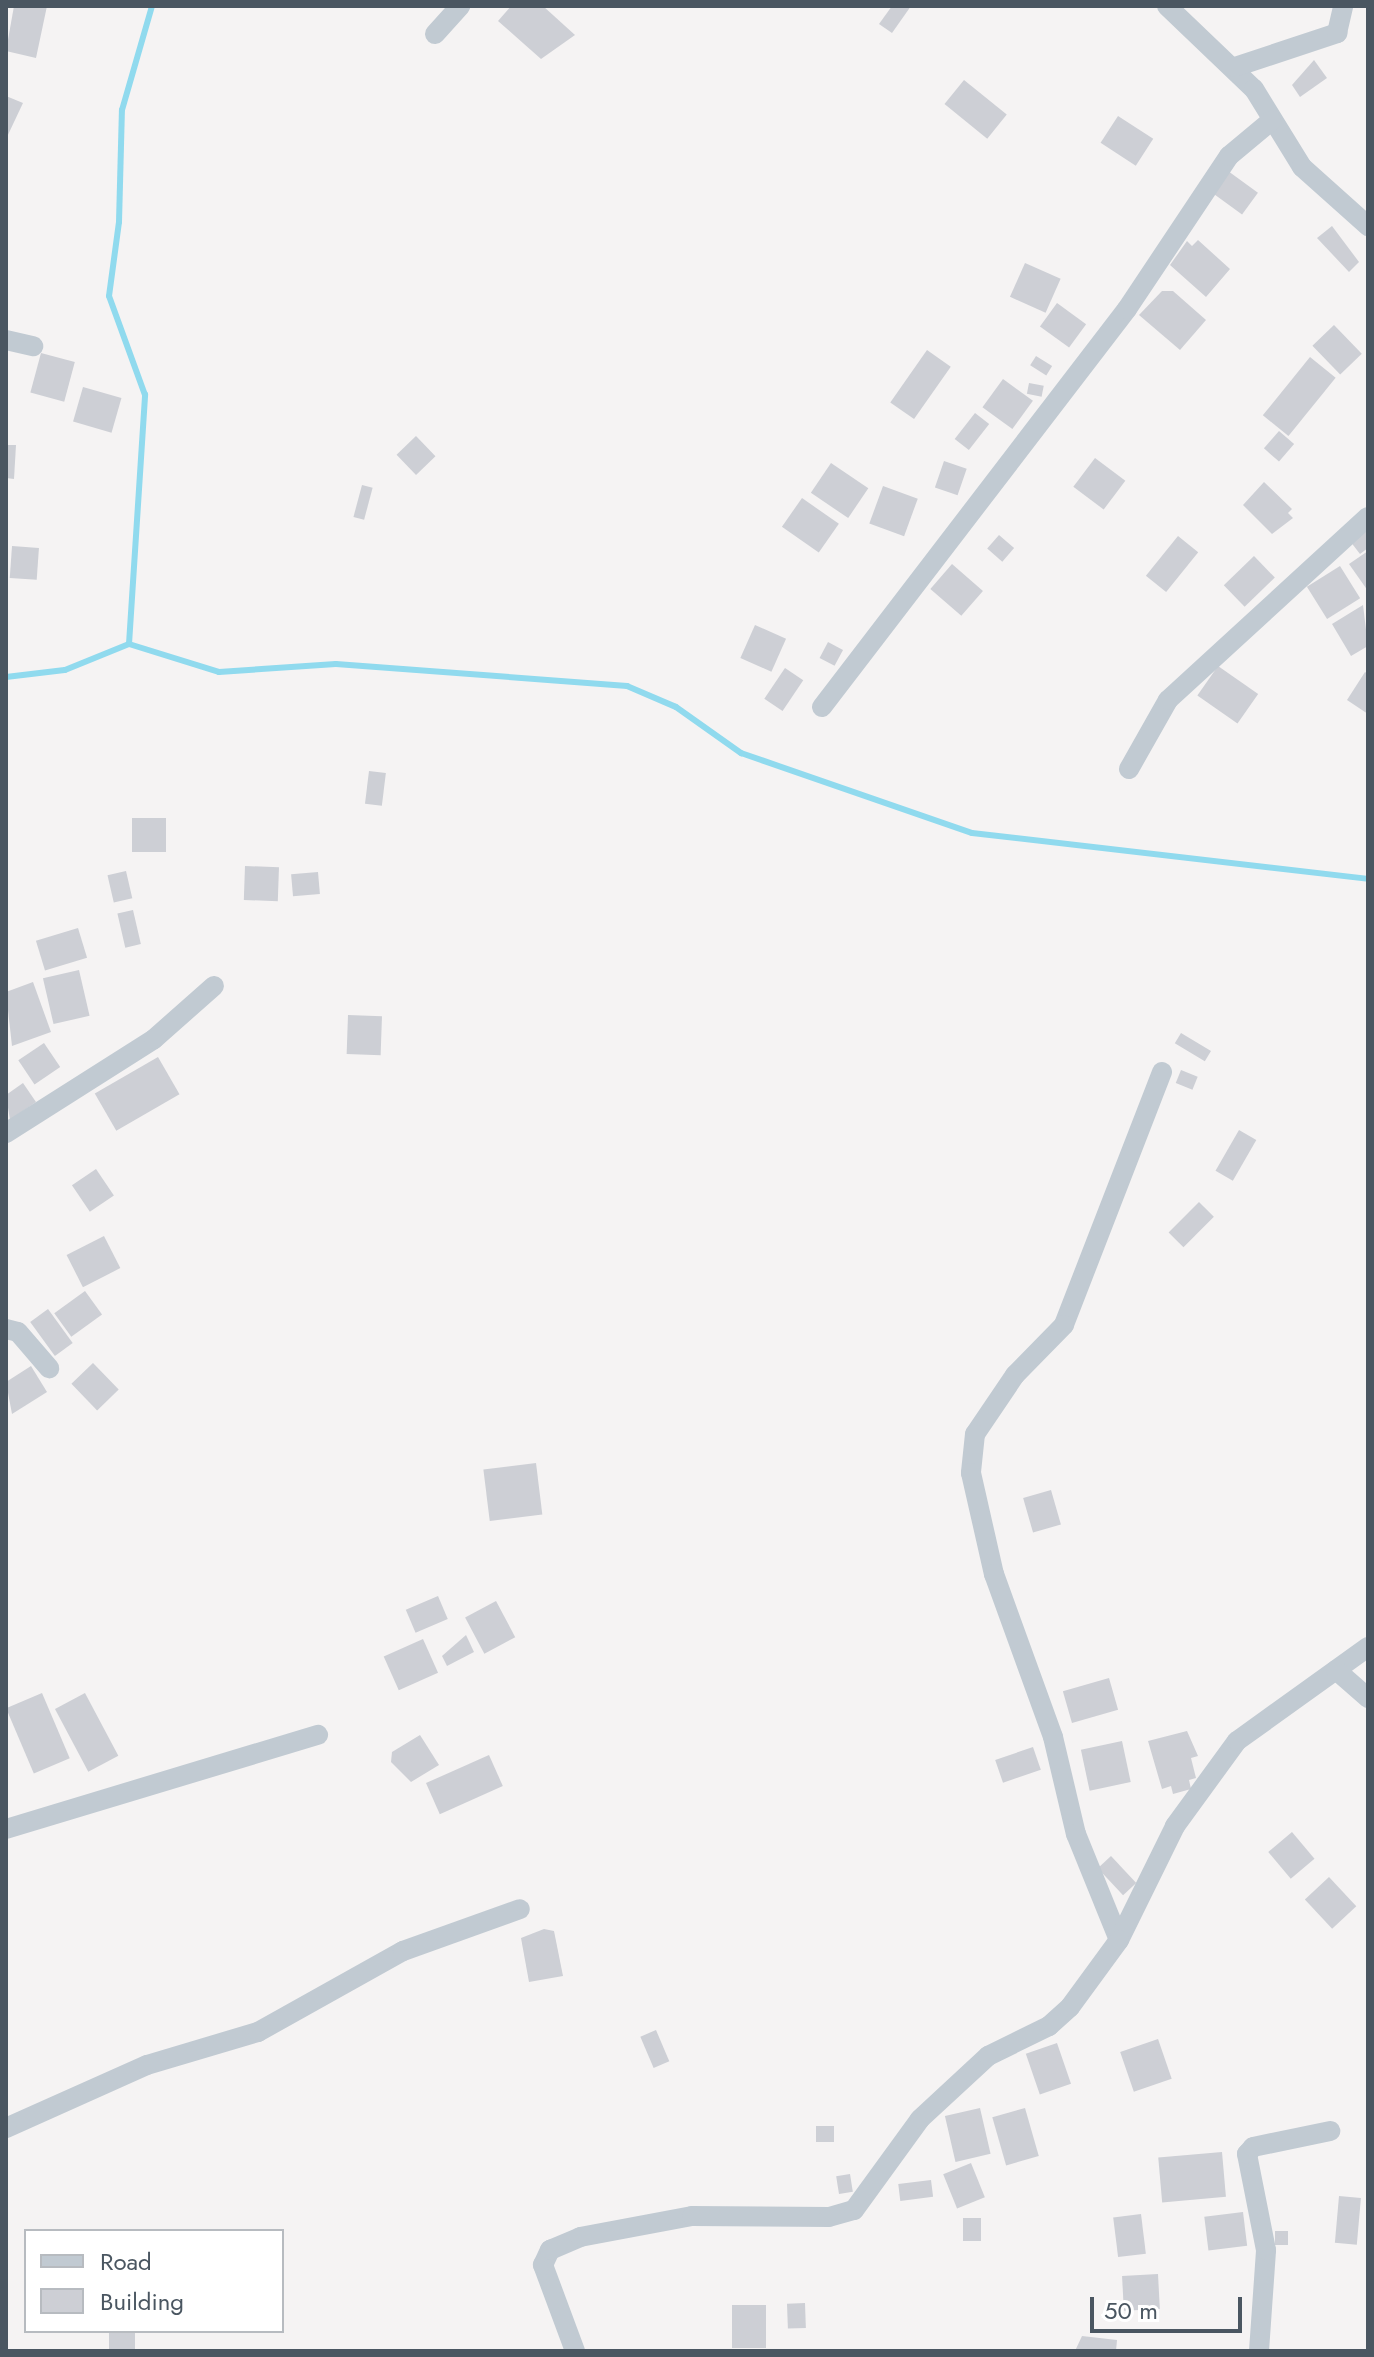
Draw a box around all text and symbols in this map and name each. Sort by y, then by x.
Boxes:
legend [24,2229,284,2333]
text: Road [100,2244,152,2279]
scale bar [1094,2281,1246,2331]
text: Building [100,2284,184,2319]
text: 50 m [1104,2293,1158,2328]

